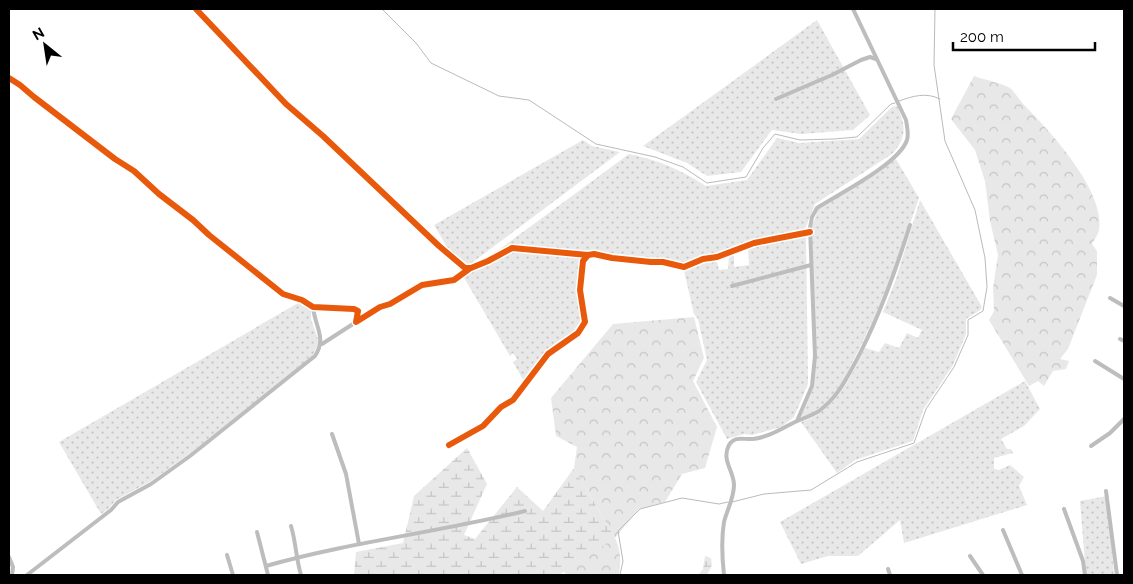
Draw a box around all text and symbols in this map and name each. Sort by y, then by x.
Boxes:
north arrow [20,20,70,70]
scale bar [953,20,1096,52]
text: N [30,24,47,43]
text: 200 m [960,28,1004,46]

